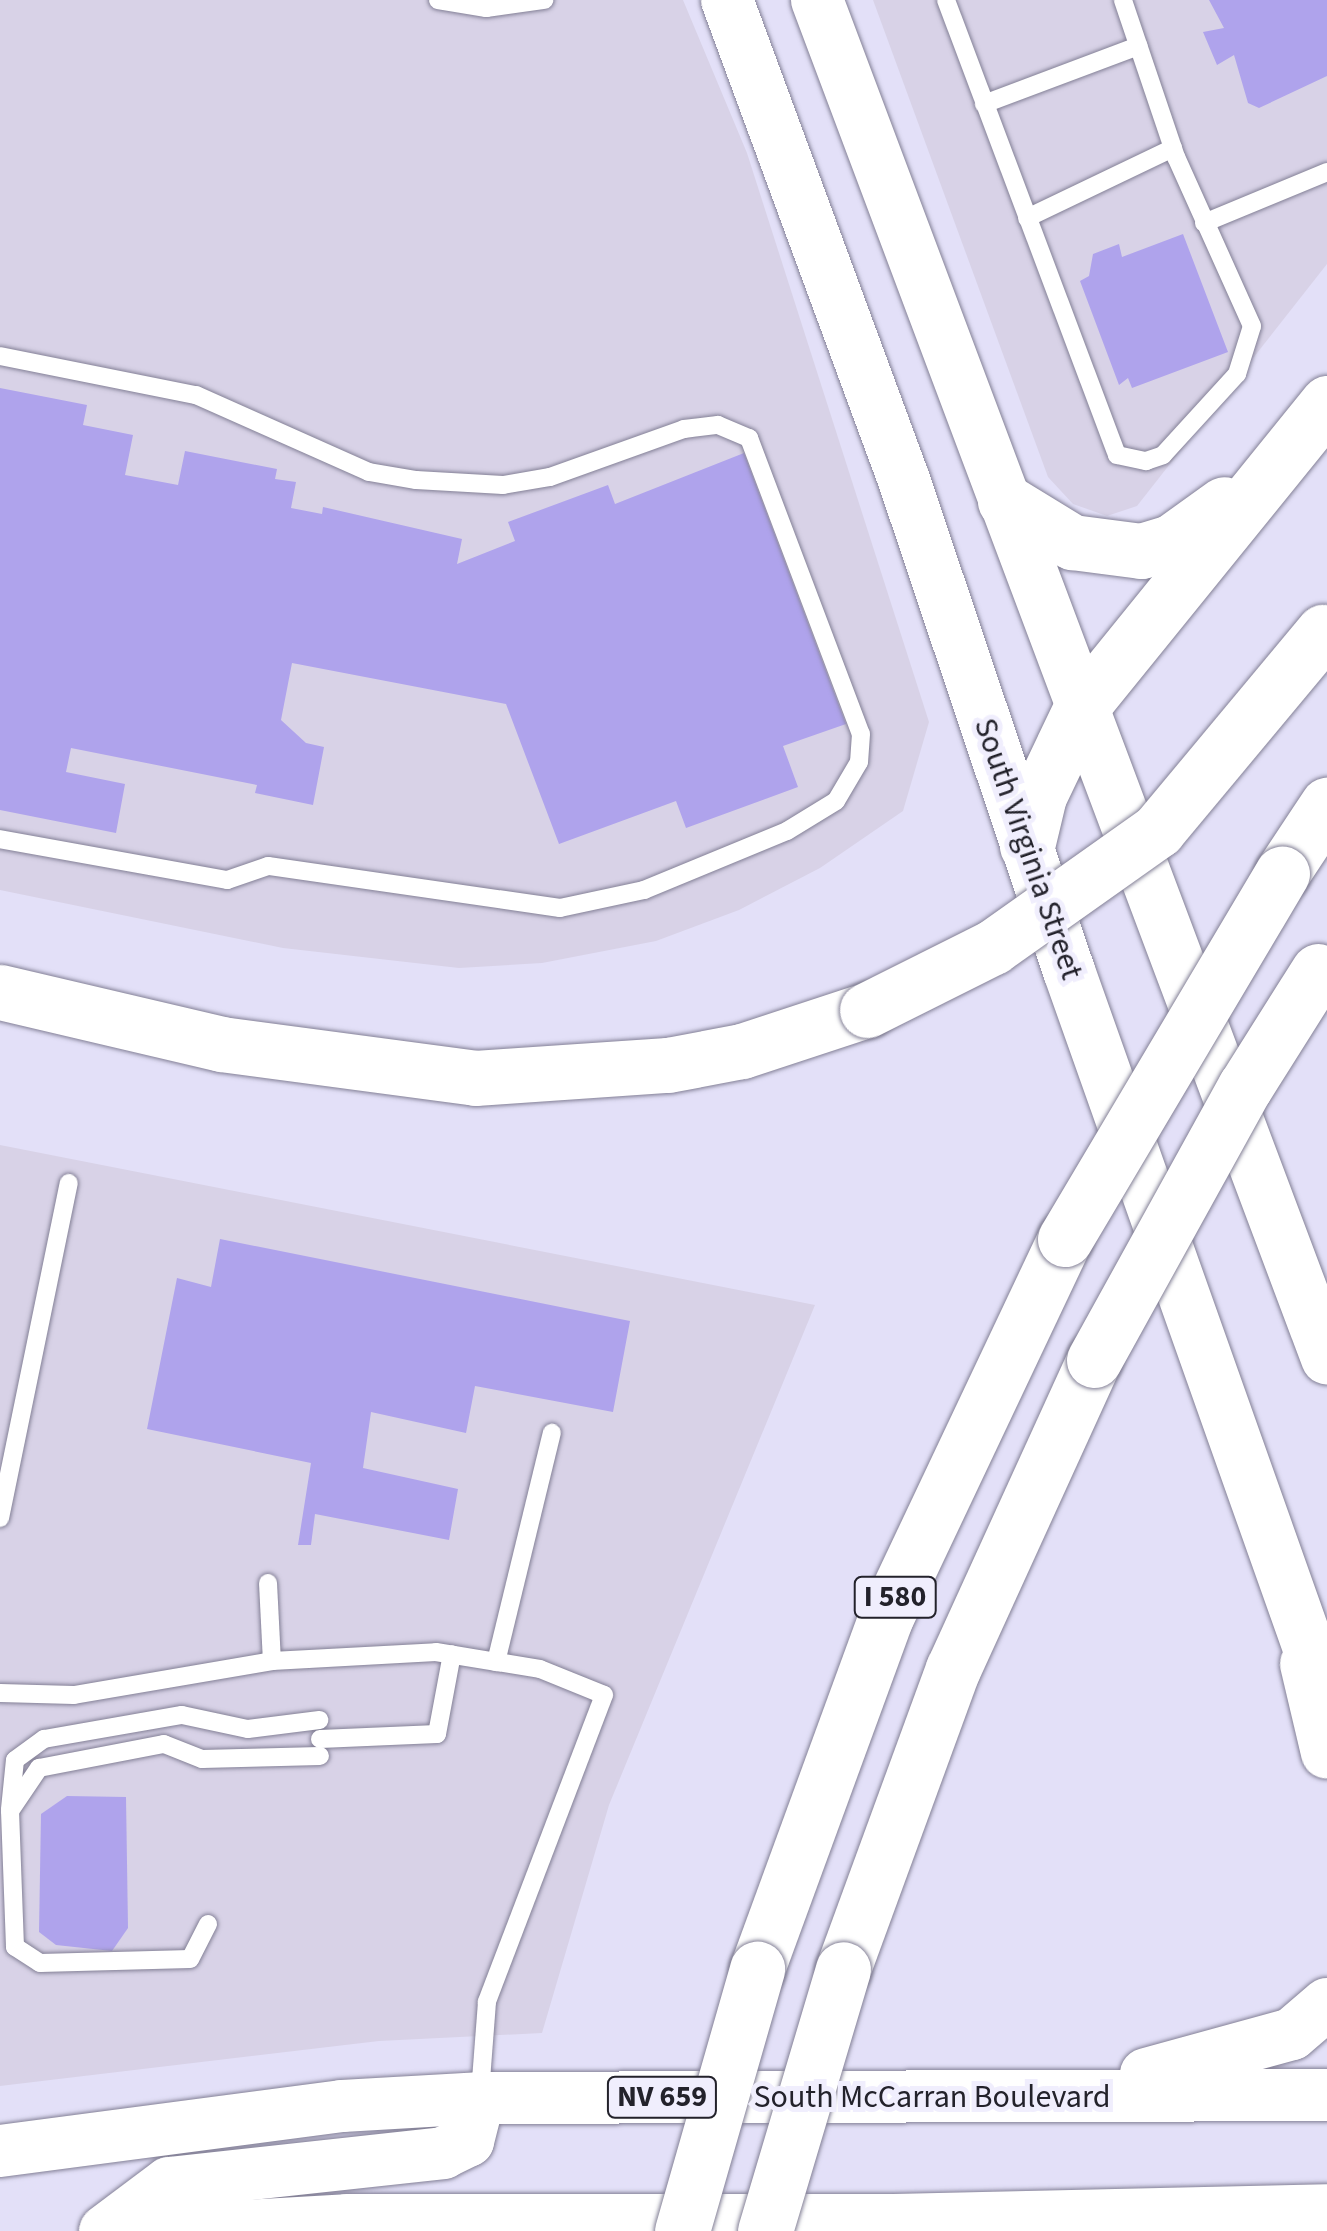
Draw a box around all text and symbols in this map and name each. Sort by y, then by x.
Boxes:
street label: South Virginia Street [965,713,1091,985]
road number: I 580 [852,1572,938,1622]
road number: NV 659 [604,2072,720,2122]
street label: South McCarran Boulevard [754,2078,1110,2116]

